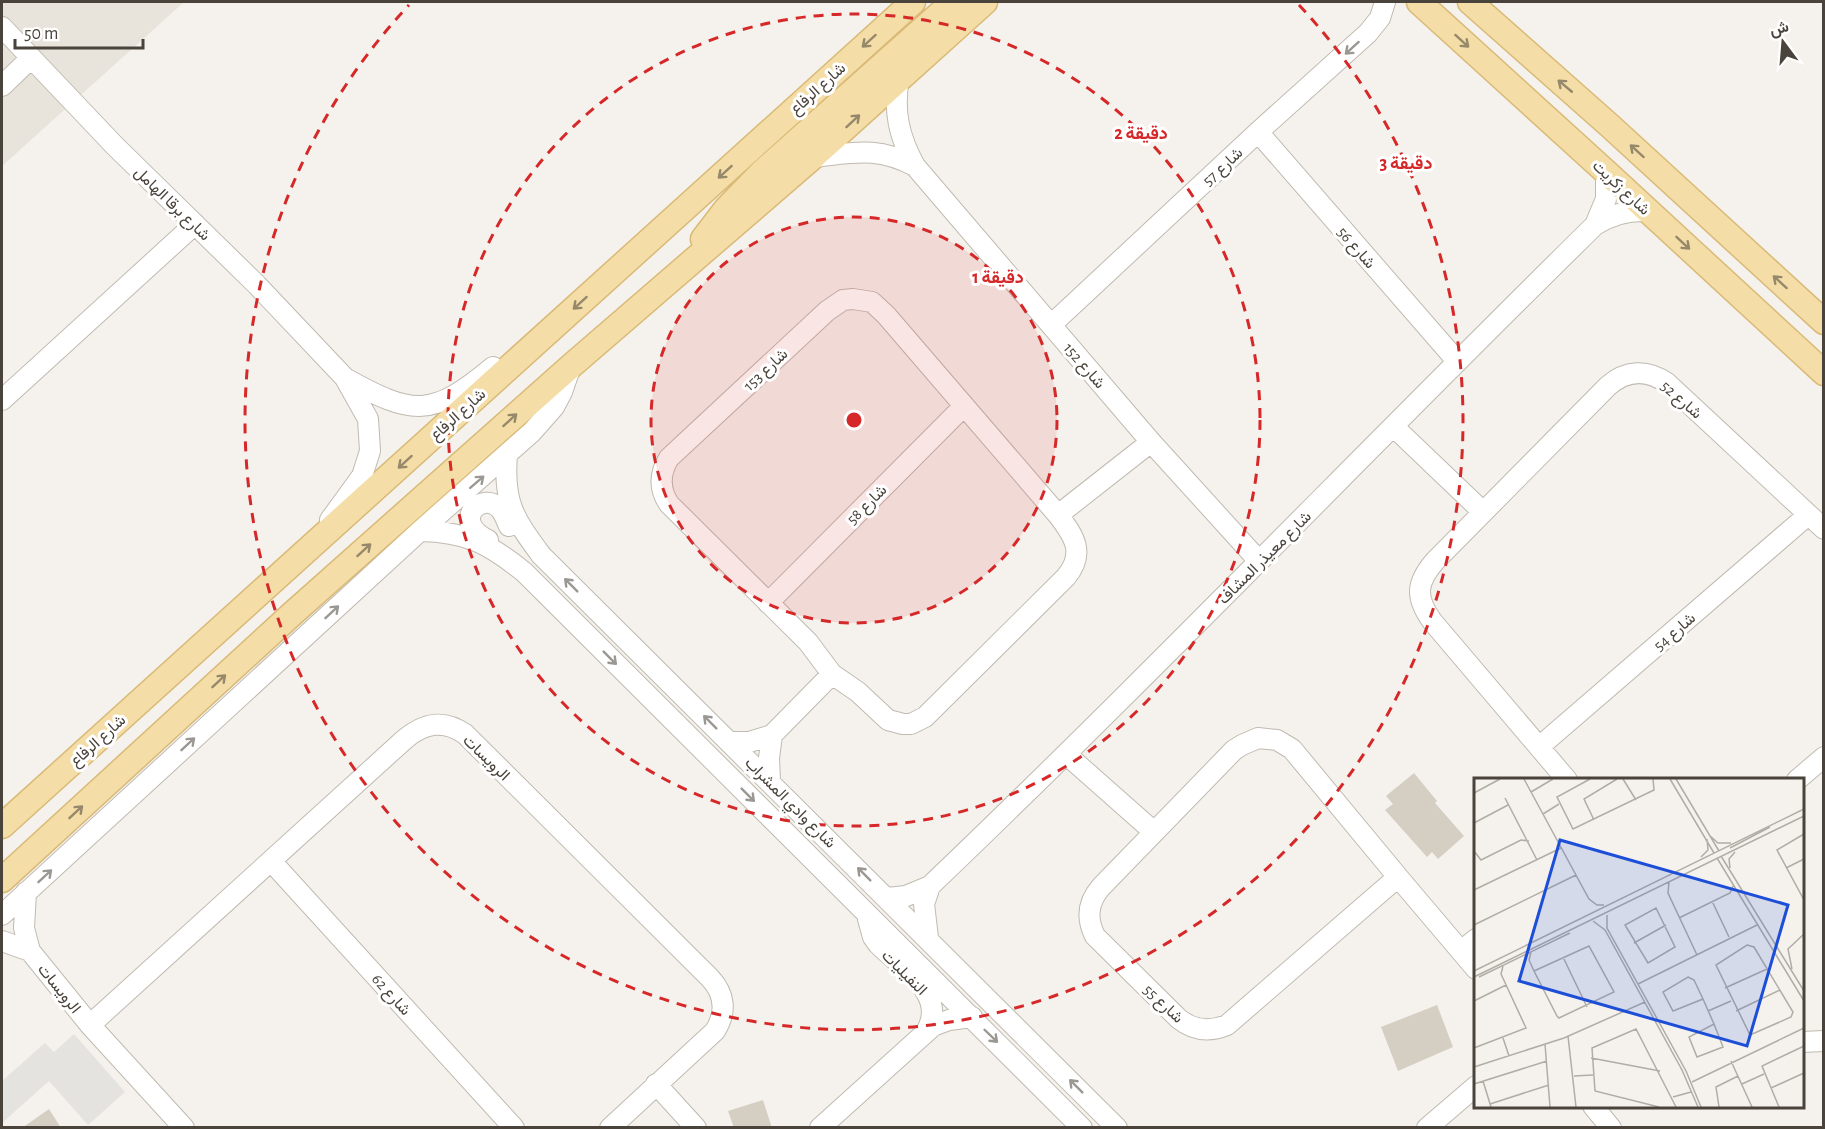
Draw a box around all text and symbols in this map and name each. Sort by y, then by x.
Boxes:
scale bar [15,12,142,50]
north arrow [1753,12,1813,72]
text: ش [1768,18,1791,40]
text: 50 m [24,25,58,43]
one-way arrow [862,34,877,48]
one-way arrow [1454,34,1469,48]
one-way arrow [1345,41,1360,55]
street label: شارع الرفاع [787,60,851,120]
one-way arrow [1558,79,1573,93]
one-way arrow [845,114,860,128]
text: 2 دقيقة [1114,125,1168,144]
one-way arrow [1629,143,1644,158]
street label: شارع 57 [1200,144,1248,191]
text: 3 دقيقة [1380,155,1432,174]
street label: شارع زكريت [1588,157,1653,220]
street label: شارع برقا الهامل [129,164,213,246]
one-way arrow [718,165,733,179]
street label: شارع 56 [1332,224,1378,273]
one-way arrow [1675,236,1690,250]
text: 1 دقيقة [972,269,1024,288]
one-way arrow [1773,275,1788,289]
one-way arrow [573,296,588,310]
street label: شارع 152 [1058,340,1108,393]
street label: شارع 153 [741,346,793,396]
street label: شارع 52 [1656,378,1705,424]
street label: شارع الرفاع [427,386,491,446]
centre of rings [844,410,864,430]
one-way arrow [502,413,517,427]
one-way arrow [398,455,413,469]
one-way arrow [469,475,485,488]
street label: شارع 58 [844,482,892,530]
street label: شارع معيذر المشاف [1215,508,1316,609]
one-way arrow [356,543,371,557]
one-way arrow [564,578,579,592]
one-way arrow [324,605,339,619]
street label: شارع 54 [1651,610,1700,656]
one-way arrow [603,650,618,665]
one-way arrow [212,673,227,688]
street label: شارع الرفاع [67,712,131,772]
one-way arrow [703,714,718,729]
street label: الرويسات [458,732,513,785]
one-way arrow [181,737,196,751]
street label: شارع وادي المشراب [738,754,839,855]
inset map [1474,778,1804,1108]
one-way arrow [741,788,756,803]
one-way arrow [68,805,83,820]
one-way arrow [856,867,871,881]
one-way arrow [37,868,52,883]
street label: النفيليات [878,947,930,999]
street label: الرويسات [33,961,84,1017]
street label: شارع 62 [366,971,414,1020]
street label: شارع 55 [1138,981,1186,1028]
one-way arrow [984,1029,999,1043]
one-way arrow [1069,1078,1083,1093]

